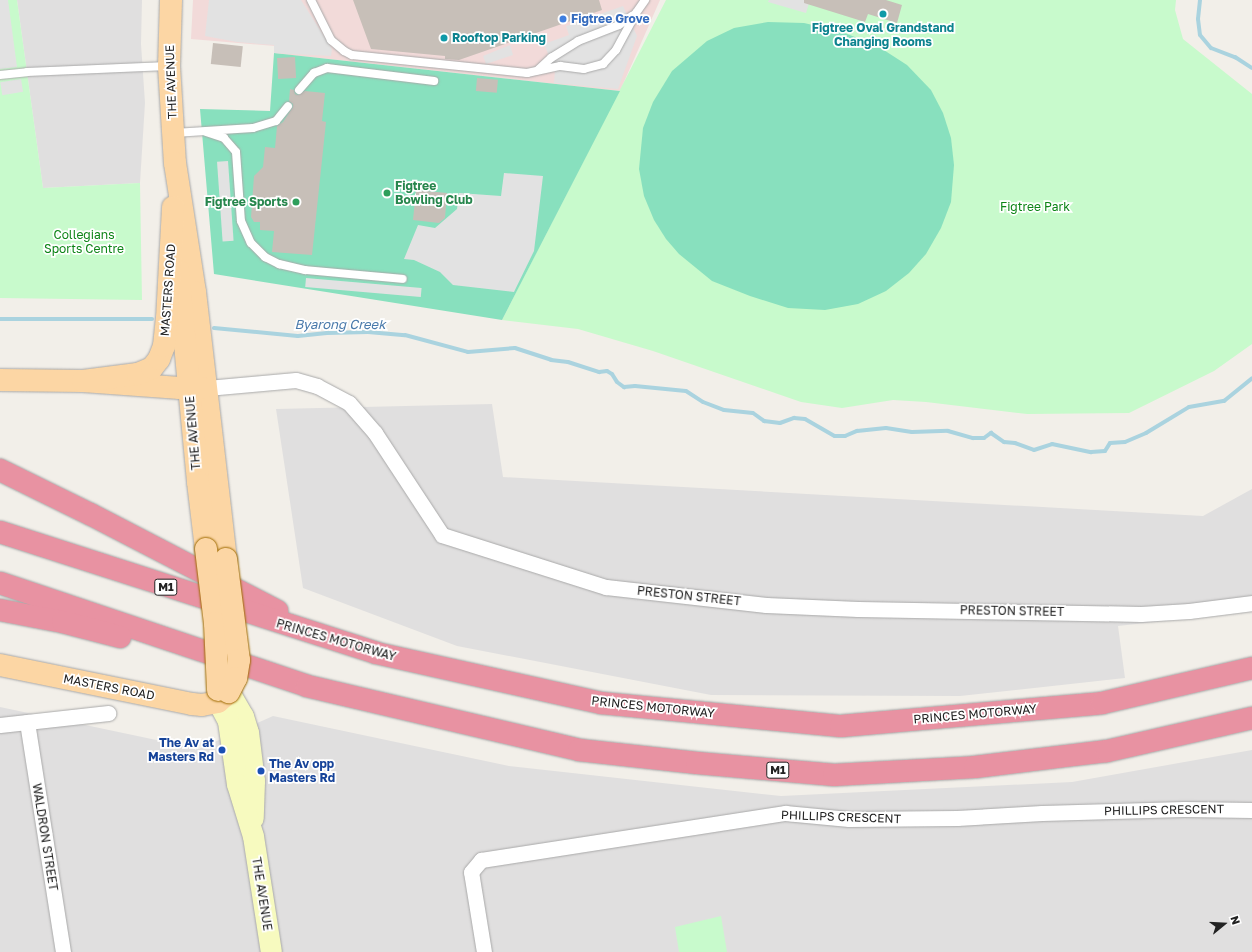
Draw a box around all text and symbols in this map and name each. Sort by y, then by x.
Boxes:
marker: Figtree Oval Grandstand Changing Rooms [878,9,888,19]
place label: Figtree Grove [571,12,650,26]
marker: Figtree Grove [558,14,568,24]
place label: Figtree Oval Grandstand Changing Rooms [812,21,954,49]
place label: Rooftop Parking [452,31,546,45]
marker: Rooftop Parking [439,33,449,43]
street label: THE AVENUE [163,45,179,119]
place label: Figtree Bowling Club [395,179,473,207]
marker: Figtree Bowling Club [382,188,392,198]
place label: Figtree Sports [205,195,288,209]
marker: Figtree Sports [291,197,301,207]
park label: Figtree Park [1000,200,1070,214]
park label: Collegians Sports Centre [44,228,124,256]
street label: MASTERS ROAD [158,243,178,337]
water label: Byarong Creek [295,316,385,332]
street label: THE AVENUE [183,395,203,471]
road number: M1 [154,578,178,596]
street label: PRESTON STREET [636,583,742,609]
street label: PRESTON STREET [960,603,1064,619]
street label: PRINCES MOTORWAY [275,616,397,664]
street label: MASTERS ROAD [62,671,156,703]
street label: PRINCES MOTORWAY [591,693,715,721]
street label: PRINCES MOTORWAY [913,701,1037,727]
place label: The Av at Masters Rd [148,736,214,764]
marker: The Av at Masters Rd [217,745,227,755]
place label: The Av opp Masters Rd [269,757,335,785]
road number: M1 [766,761,790,779]
marker: The Av opp Masters Rd [256,766,266,776]
street label: WALDRON STREET [29,782,61,892]
street label: PHILLIPS CRESCENT [1104,802,1224,818]
street label: PHILLIPS CRESCENT [781,808,901,826]
street label: THE AVENUE [249,856,275,932]
north arrow [1204,904,1244,944]
text: N [1228,914,1243,926]

